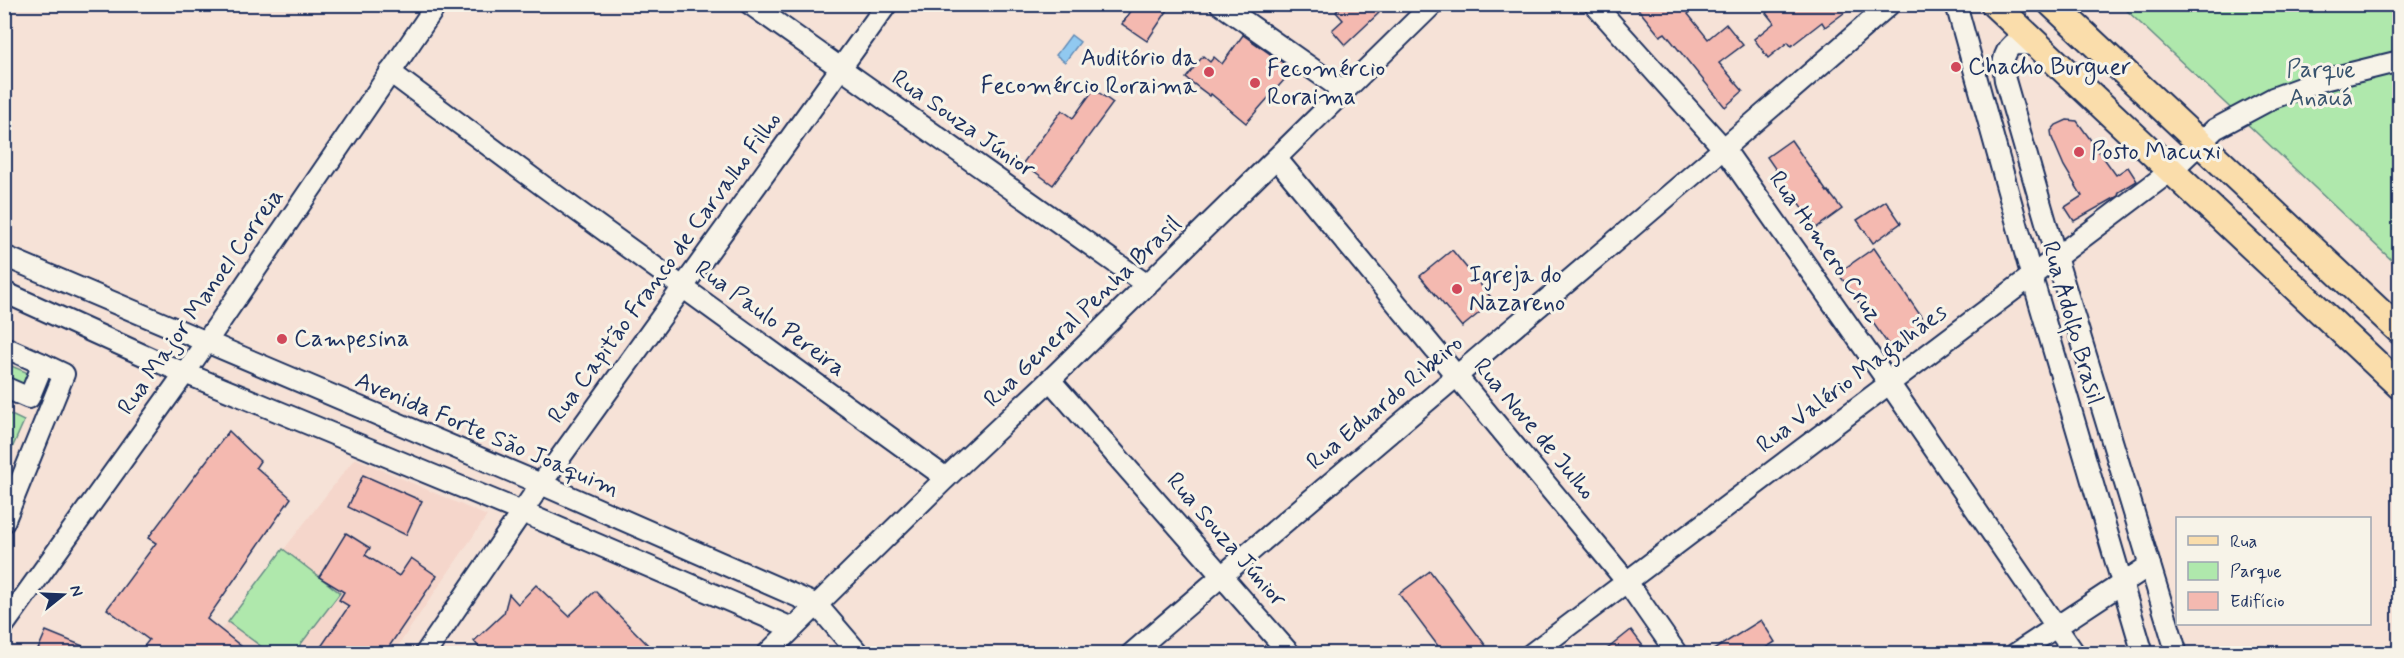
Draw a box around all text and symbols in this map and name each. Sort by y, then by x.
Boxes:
place label: Auditório da Fecomércio Roraima [981,43,1198,102]
place label: Chacho Burguer [1968,52,2131,85]
place label: Fecomércio Roraima [1267,54,1385,113]
park label: Parque Anauá [2286,55,2356,114]
marker: Chacho Burguer [1949,60,1963,74]
street label: Rua Souza Júnior [885,63,1041,185]
marker: Auditório da Fecomércio Roraima [1202,65,1216,79]
marker: Fecomércio Roraima [1248,76,1262,90]
street label: Rua Capitão Franco de Carvalho Filho [541,106,789,430]
place label: Posto Macuxi [2091,137,2221,168]
marker: Posto Macuxi [2072,145,2086,159]
street label: Rua Homero Cruz [1761,165,1889,329]
street label: Rua Major Manoel Correia [111,183,291,421]
street label: Rua General Penha Brasil [978,209,1189,415]
street label: Rua Adolfo Brasil [2032,238,2110,409]
street label: Rua Paulo Pereira [688,254,852,384]
place label: Igreja do Nazareno [1469,260,1565,319]
marker: Igreja do Nazareno [1450,282,1464,296]
street label: Rua Valério Magalhães [1750,297,1956,463]
place label: Campesina [294,324,409,355]
street label: Rua Eduardo Ribeiro [1300,328,1470,478]
marker: Campesina [275,332,289,346]
street label: Rua Nove de Julho [1466,352,1602,506]
street label: Avenida Forte São Joaquim [350,365,624,505]
street label: Rua Souza Júnior [1159,466,1293,614]
legend [2176,517,2371,625]
text: Rua [2230,530,2257,554]
text: Parque [2230,560,2282,584]
north arrow [33,565,93,625]
text: N [64,583,87,599]
text: Edifício [2230,590,2285,614]

